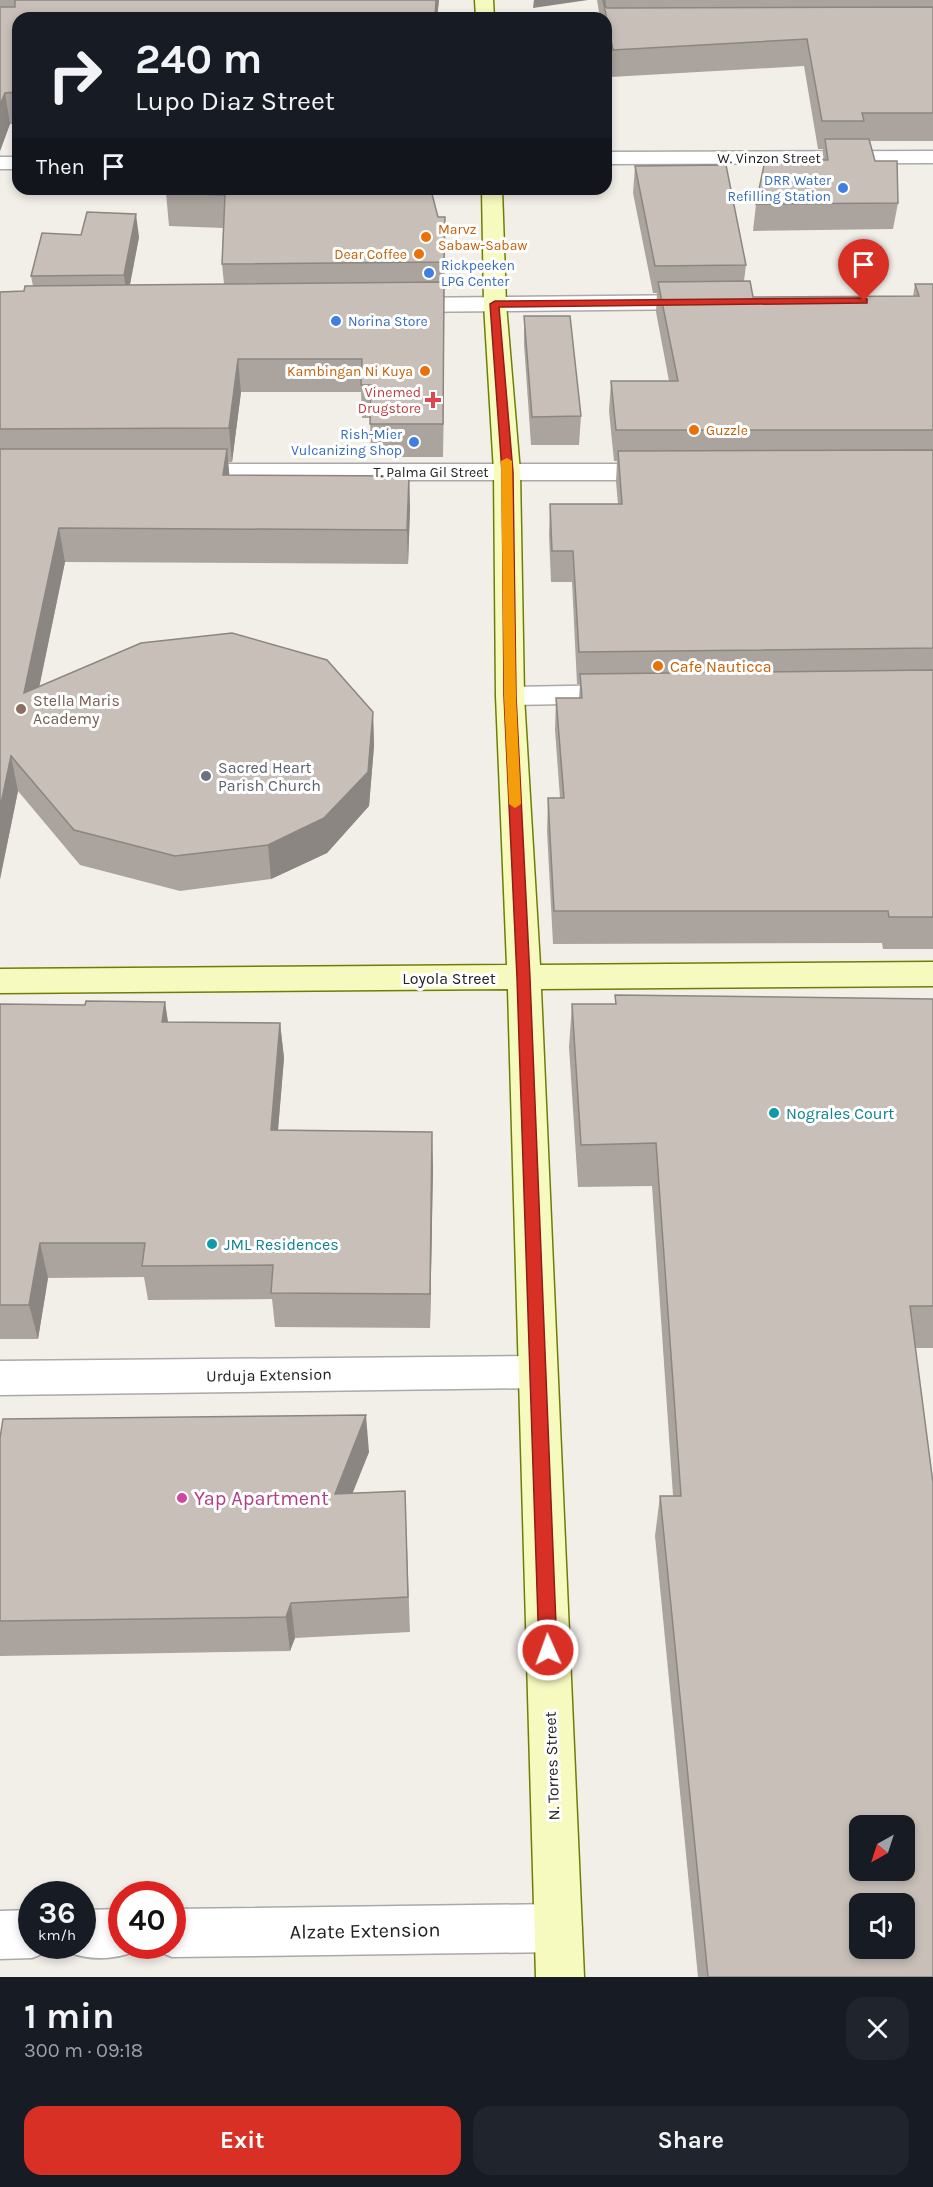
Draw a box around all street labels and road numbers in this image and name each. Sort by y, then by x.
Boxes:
street label: W. Vinzon Street [717,150,821,167]
street label: T. Palma Gil Street [373,464,489,481]
street label: Loyola Street [402,969,496,988]
street label: Urduja Extension [206,1364,332,1386]
street label: N. Torres Street [541,1711,563,1821]
street label: Alzate Extension [289,1918,441,1944]

